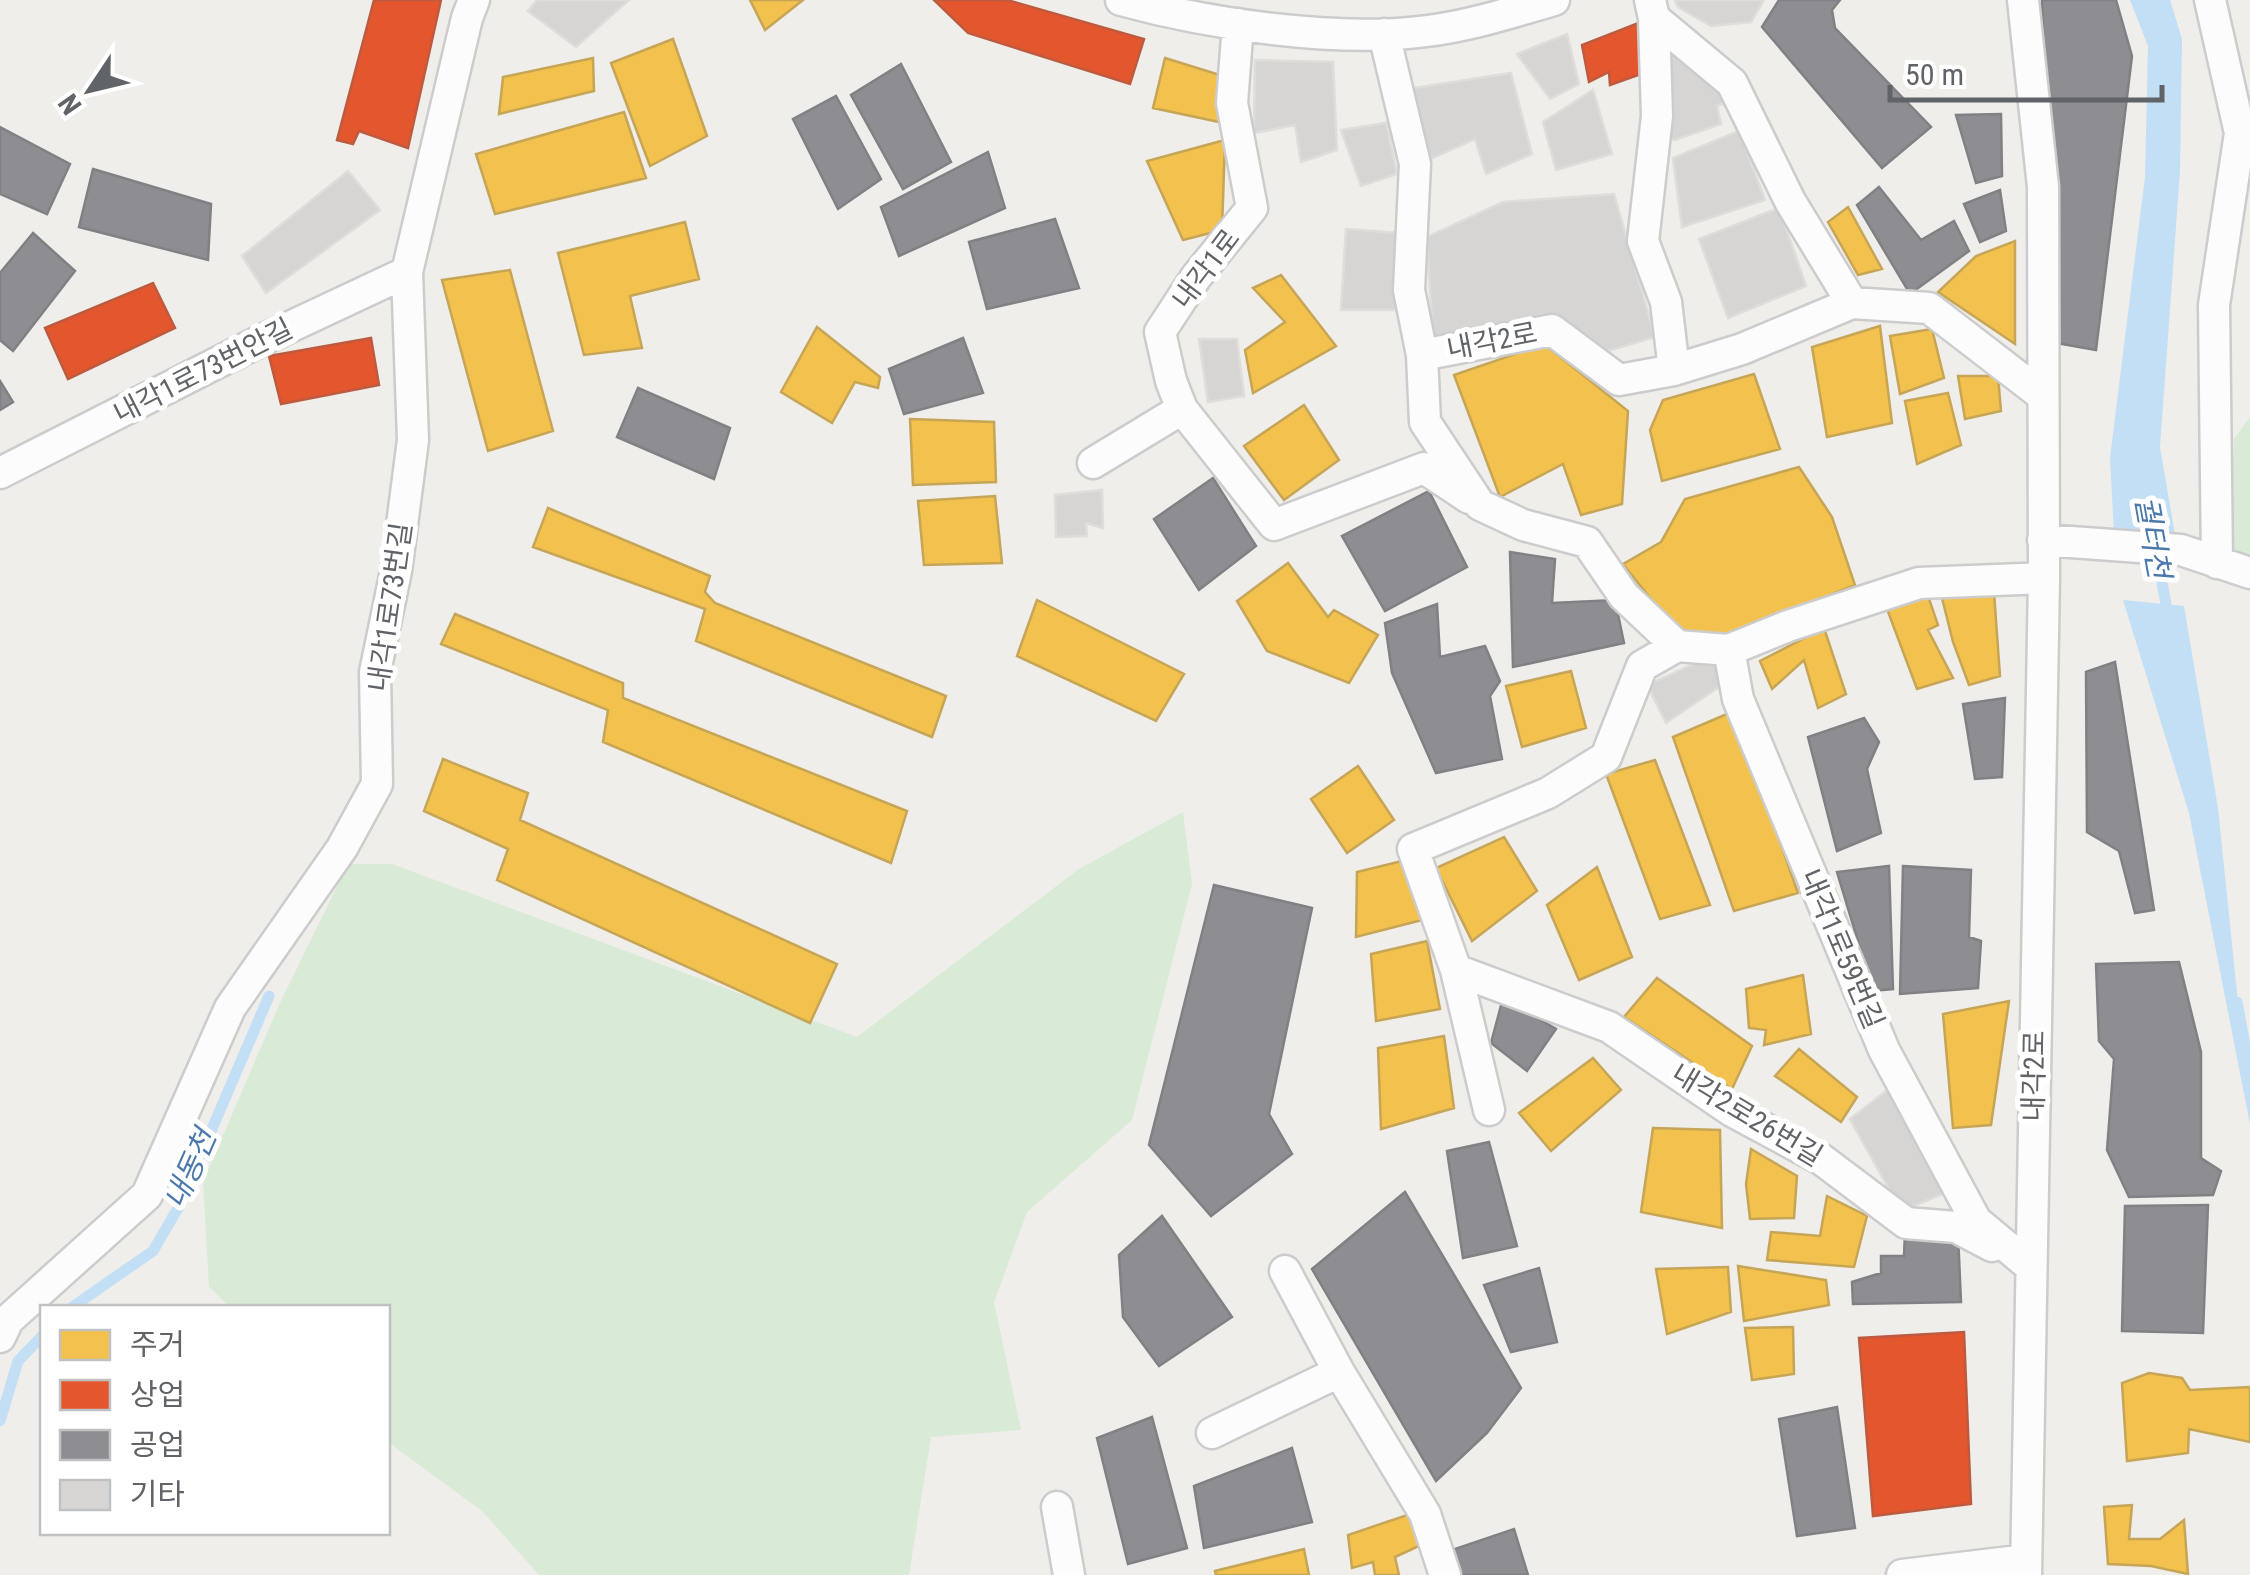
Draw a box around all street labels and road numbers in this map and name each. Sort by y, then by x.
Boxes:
street label: 내각1로 [1165,223,1247,315]
street label: 내각1로73번안길 [108,312,298,430]
street label: 내각2로 [1444,316,1540,366]
street label: 내각1로73번길 [362,520,418,694]
street label: 내각1로59번길 [1794,864,1890,1034]
street label: 내각2로 [2017,1030,2051,1122]
street label: 내각2로26번길 [1666,1057,1828,1173]

